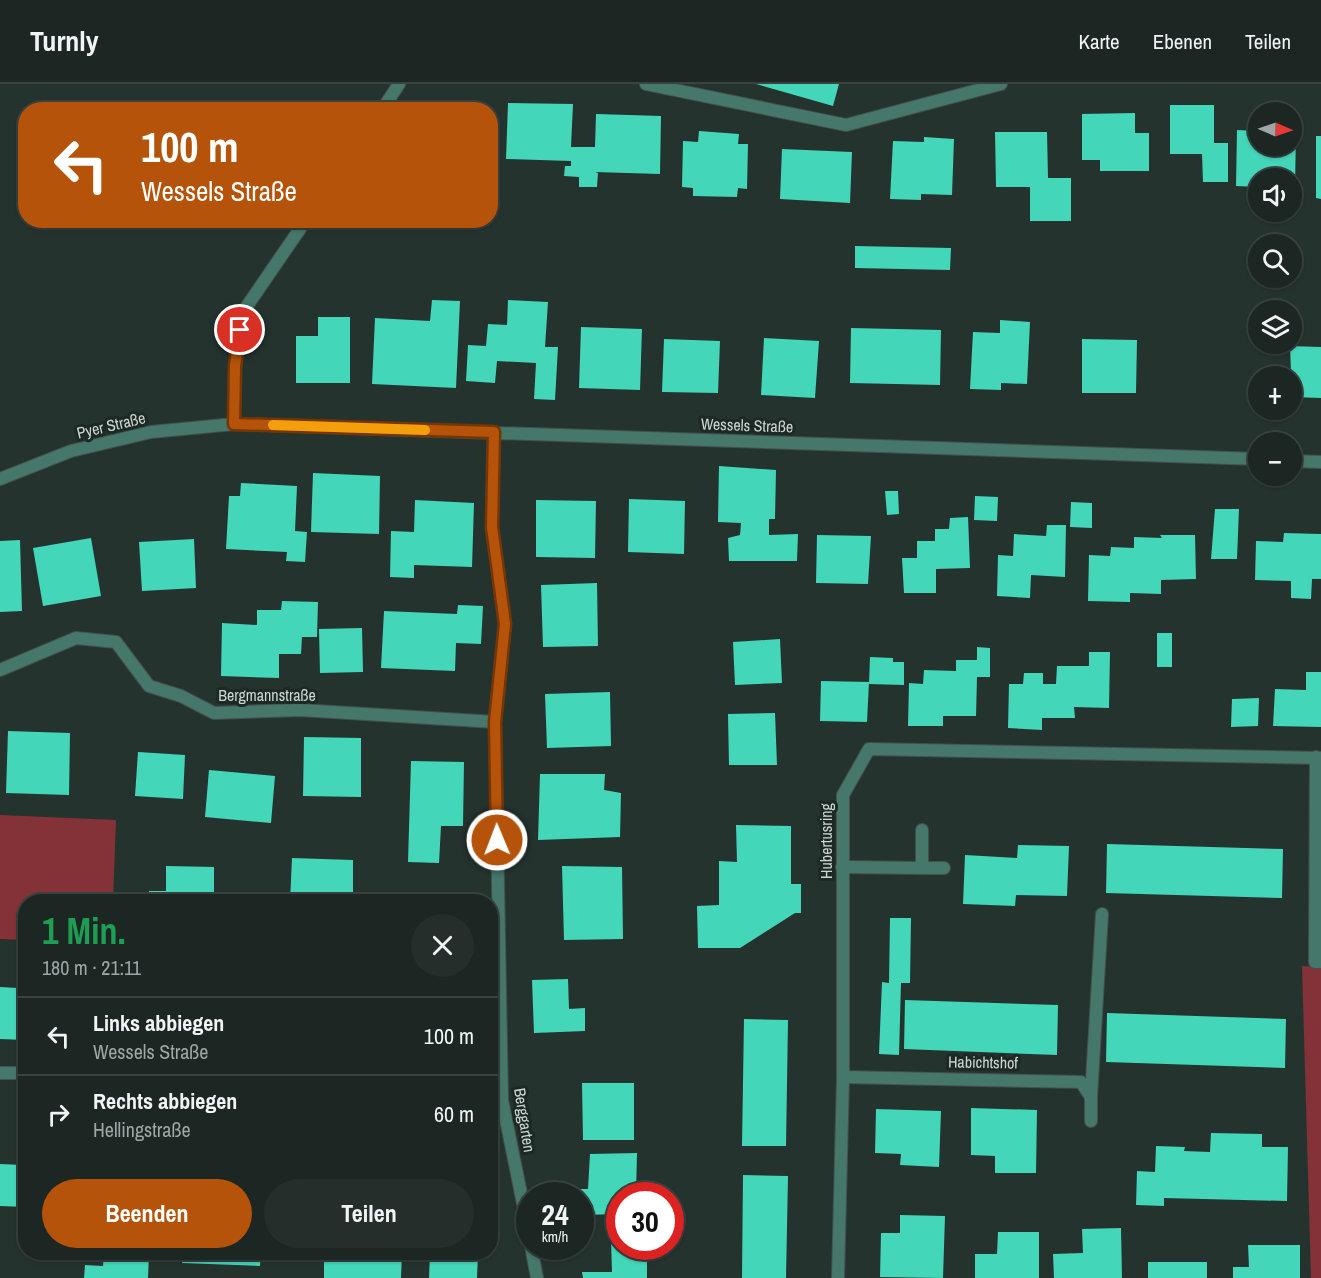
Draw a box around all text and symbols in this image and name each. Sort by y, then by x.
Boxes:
text: Turnly [30,22,99,60]
text: Karte [1079,27,1120,56]
text: Ebenen [1153,27,1212,56]
text: Teilen [1245,27,1291,56]
north arrow [1248,102,1302,156]
map controls [1248,102,1302,486]
text: 100 m [141,119,239,175]
icon: left [42,126,120,204]
button: sound [1248,168,1302,222]
text: Wessels Straße [141,173,297,209]
button: search [1248,234,1302,288]
button: layers [1248,300,1302,354]
pin [214,304,265,355]
icon: arrive [223,313,256,346]
button: + [1248,366,1302,420]
street label: Pyer Straße [74,406,148,444]
street label: Wessels Straße [700,412,794,438]
button: − [1248,432,1302,486]
street label: Bergmannstraße [218,684,316,706]
street label: Hubertusring [815,802,837,879]
position arrow [465,808,529,872]
text: 1 Min. [42,907,126,955]
button: close [411,914,474,977]
text: 180 m · 21:11 [42,954,141,981]
text: Links abbiegen [93,1008,224,1038]
icon: left [42,1020,75,1053]
text: 100 m [424,1021,474,1051]
text: Wessels Straße [93,1038,208,1065]
street label: Habichtshof [948,1050,1019,1074]
text: Rechts abbiegen [93,1086,237,1116]
street label: Berggarten [509,1086,541,1154]
icon: right [42,1098,75,1131]
text: 60 m [434,1099,474,1129]
text: Hellingstraße [93,1116,191,1143]
button: Beenden [42,1179,252,1248]
button: Teilen [264,1179,474,1248]
speed limit sign: 30 [606,1182,684,1260]
text: 24 [541,1194,569,1234]
text: km/h [542,1226,568,1247]

